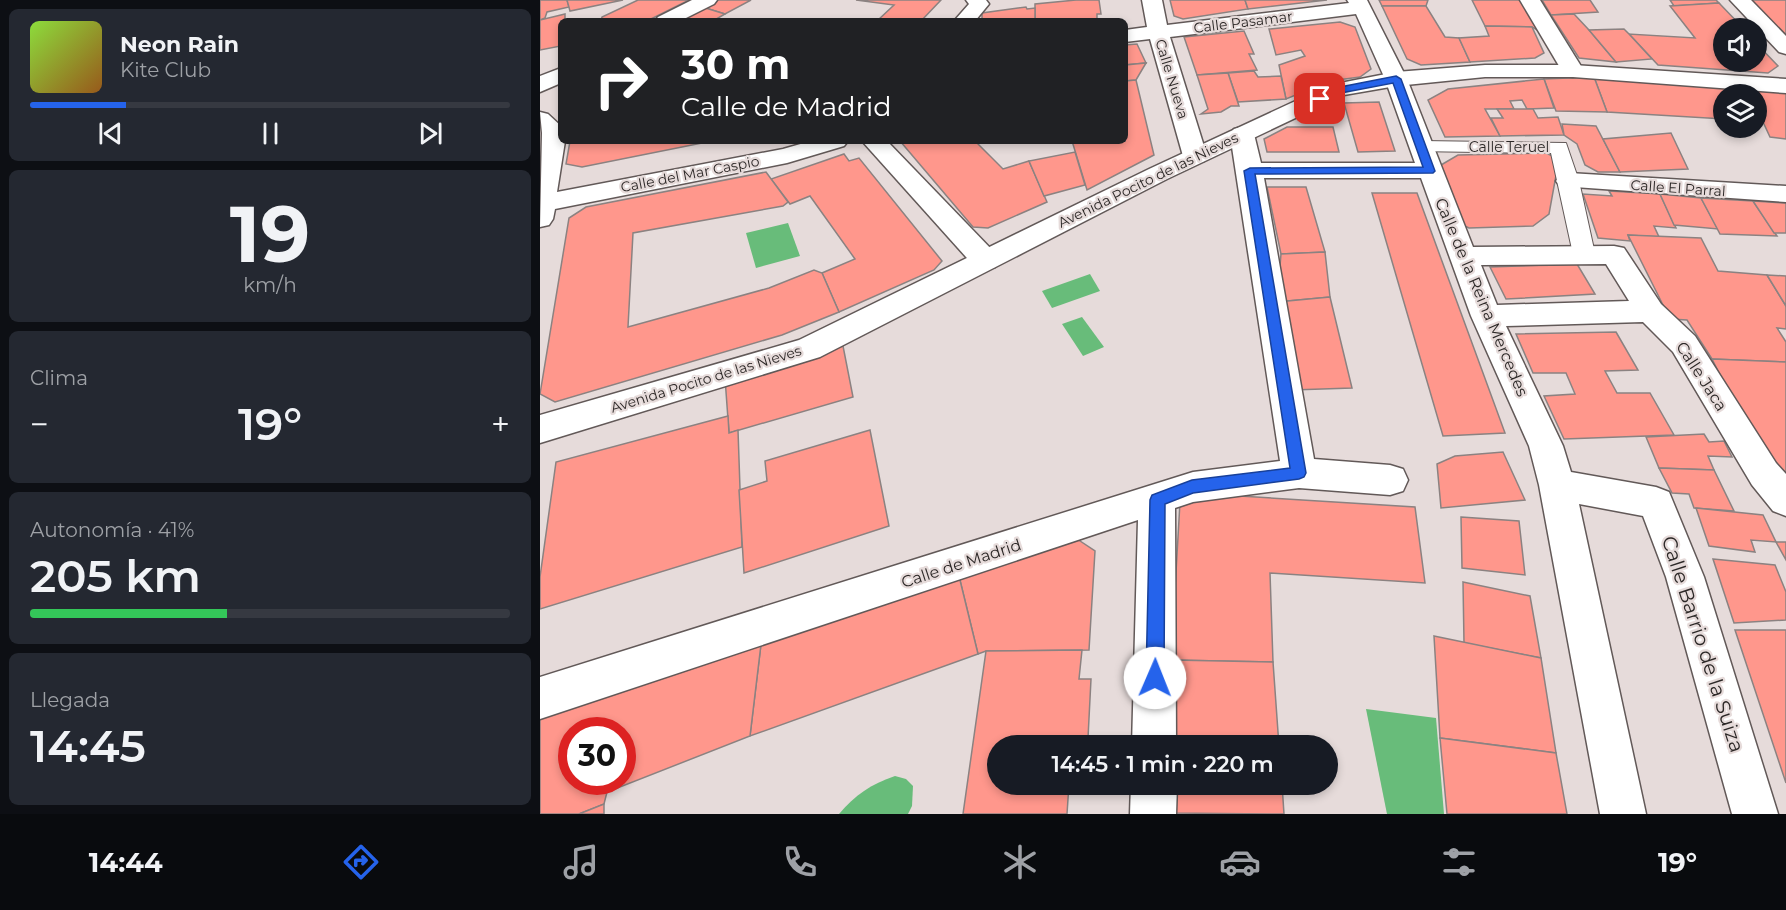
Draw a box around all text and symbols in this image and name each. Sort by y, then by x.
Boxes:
street label: Calle Pasamar [1192,7,1294,37]
map controls [1713,18,1767,138]
button: sound [1713,18,1767,72]
text: Neon Rain [120,31,239,58]
street label: Calle Nueva [1151,37,1193,121]
text: 30 m [681,38,790,90]
icon: right [582,42,660,120]
text: Kite Club [120,58,211,82]
pin [1294,73,1345,124]
icon: arrive [1303,82,1336,115]
button: layers [1713,84,1767,138]
text: Calle de Madrid [681,90,892,123]
icon: previous [94,117,127,150]
icon: pause [254,117,287,150]
icon: next [414,117,447,150]
street label: Avenida Pocito de las Nieves [1055,128,1241,232]
street label: Calle Teruel [1469,138,1549,156]
street label: Calle del Mar Caspio [619,152,761,196]
street label: Calle El Parral [1630,176,1726,200]
text: 19 [230,186,310,282]
street label: Calle de la Reina Mercedes [1431,195,1532,399]
text: km/h [243,273,297,297]
street label: Calle Jaca [1672,338,1731,415]
street label: Avenida Pocito de las Nieves [609,341,804,417]
text: Clima [30,366,88,390]
text: 19° [238,396,302,451]
text: − [30,404,49,444]
text: + [491,404,510,444]
text: Autonomía · 41% [30,518,194,542]
street label: Calle Barrio de la Suiza [1657,533,1749,755]
street label: Calle de Madrid [899,535,1023,592]
text: 205 km [30,548,201,603]
position arrow [1123,646,1187,710]
text: Llegada [30,688,110,712]
speed limit sign: 30 [558,717,636,795]
text: 14:45 [30,718,146,773]
text: 14:45 · 1 min · 220 m [1051,751,1274,778]
icon: directions [340,841,382,883]
icon: music [560,841,602,883]
icon: phone [779,841,821,883]
icon: climate [999,841,1041,883]
icon: car [1219,841,1261,883]
icon: filters [1438,841,1480,883]
text: 14:44 [89,846,163,879]
text: 19° [1658,846,1697,879]

